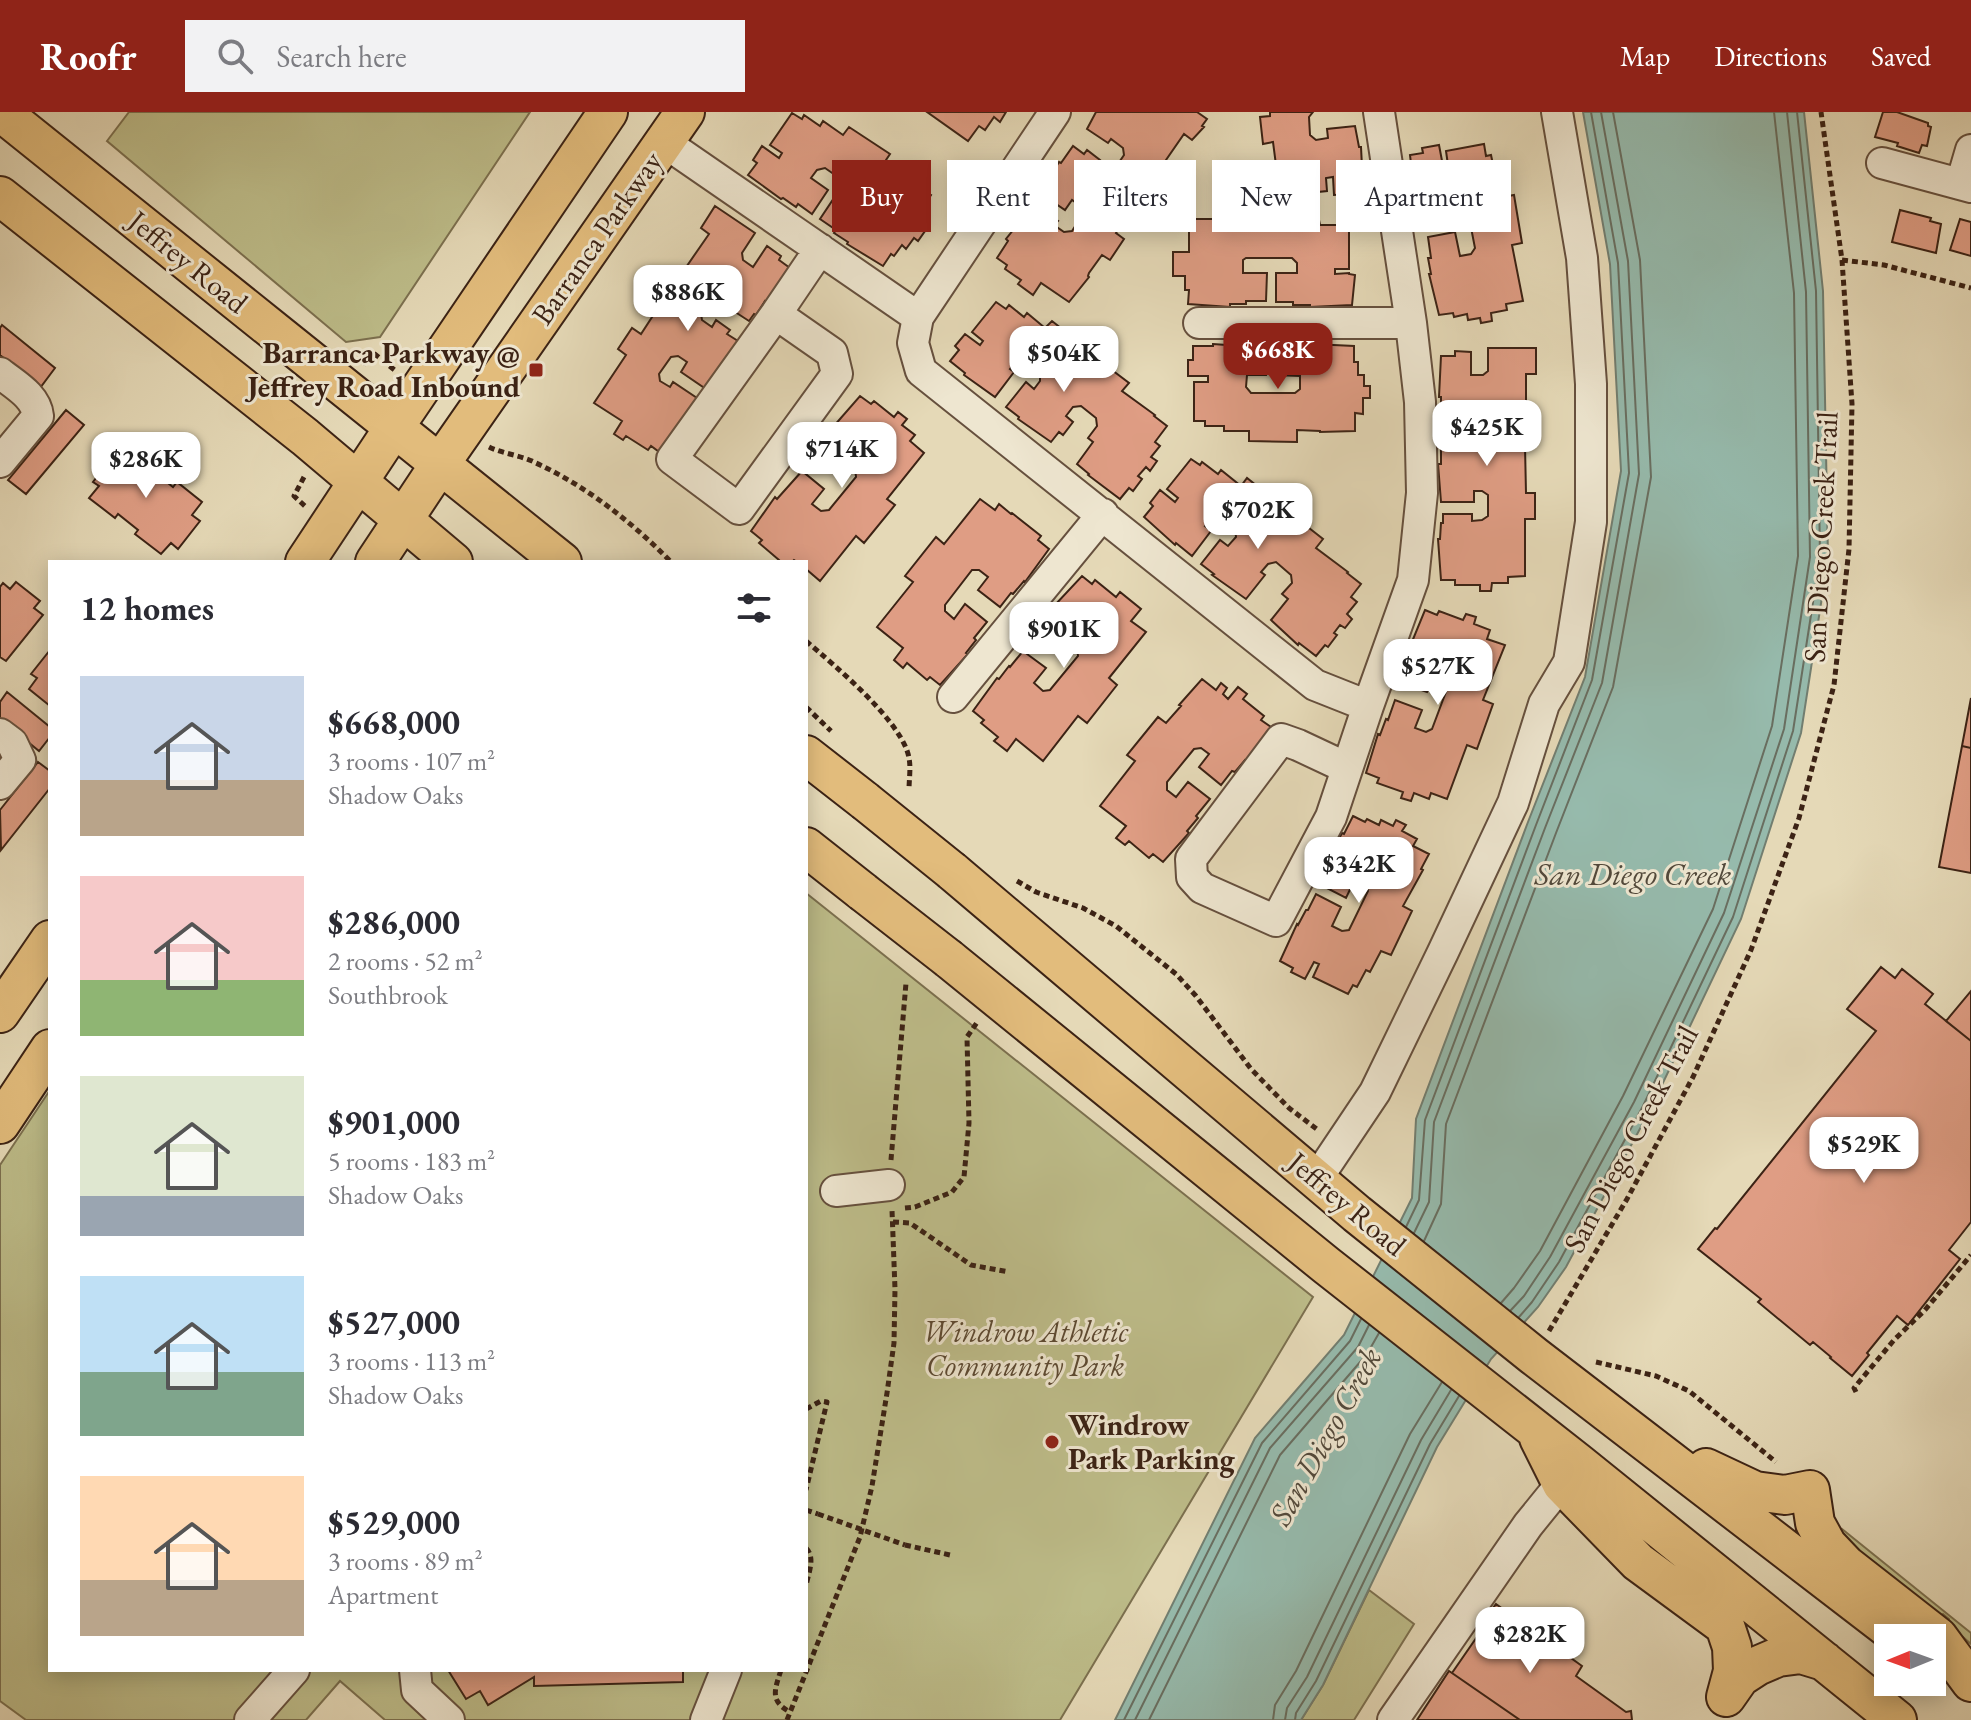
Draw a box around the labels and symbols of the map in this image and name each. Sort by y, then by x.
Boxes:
street label: Barranca Parkway [522,143,671,332]
street label: Jeffrey Road [118,200,257,322]
pin: $886K [632,265,744,333]
pin: $668K [1222,323,1334,391]
pin: $504K [1008,326,1120,394]
place label: Barranca Parkway @ Jeffrey Road Inbound [244,333,520,406]
marker: Barranca Parkway @ Jeffrey Road Inbound [527,361,545,379]
pin: $425K [1431,400,1543,468]
street label: San Diego Creek Trail [1794,410,1847,664]
pin: $714K [786,422,898,490]
pin: $286K [90,432,202,500]
pin: $702K [1202,483,1314,551]
pin: $901K [1008,602,1120,670]
pin: $527K [1382,639,1494,707]
pin: $342K [1303,837,1415,905]
water label: San Diego Creek [1534,853,1732,895]
street label: San Diego Creek Trail [1554,1019,1707,1259]
pin: $529K [1808,1117,1920,1185]
street label: Jeffrey Road [1278,1141,1415,1265]
park label: Windrow Athletic Community Park [922,1312,1128,1385]
water label: San Diego Creek [1258,1339,1391,1533]
place label: Windrow Park Parking [1068,1405,1236,1478]
marker: Windrow Park Parking [1043,1433,1061,1451]
pin: $282K [1474,1607,1586,1675]
north arrow [1874,1624,1946,1696]

